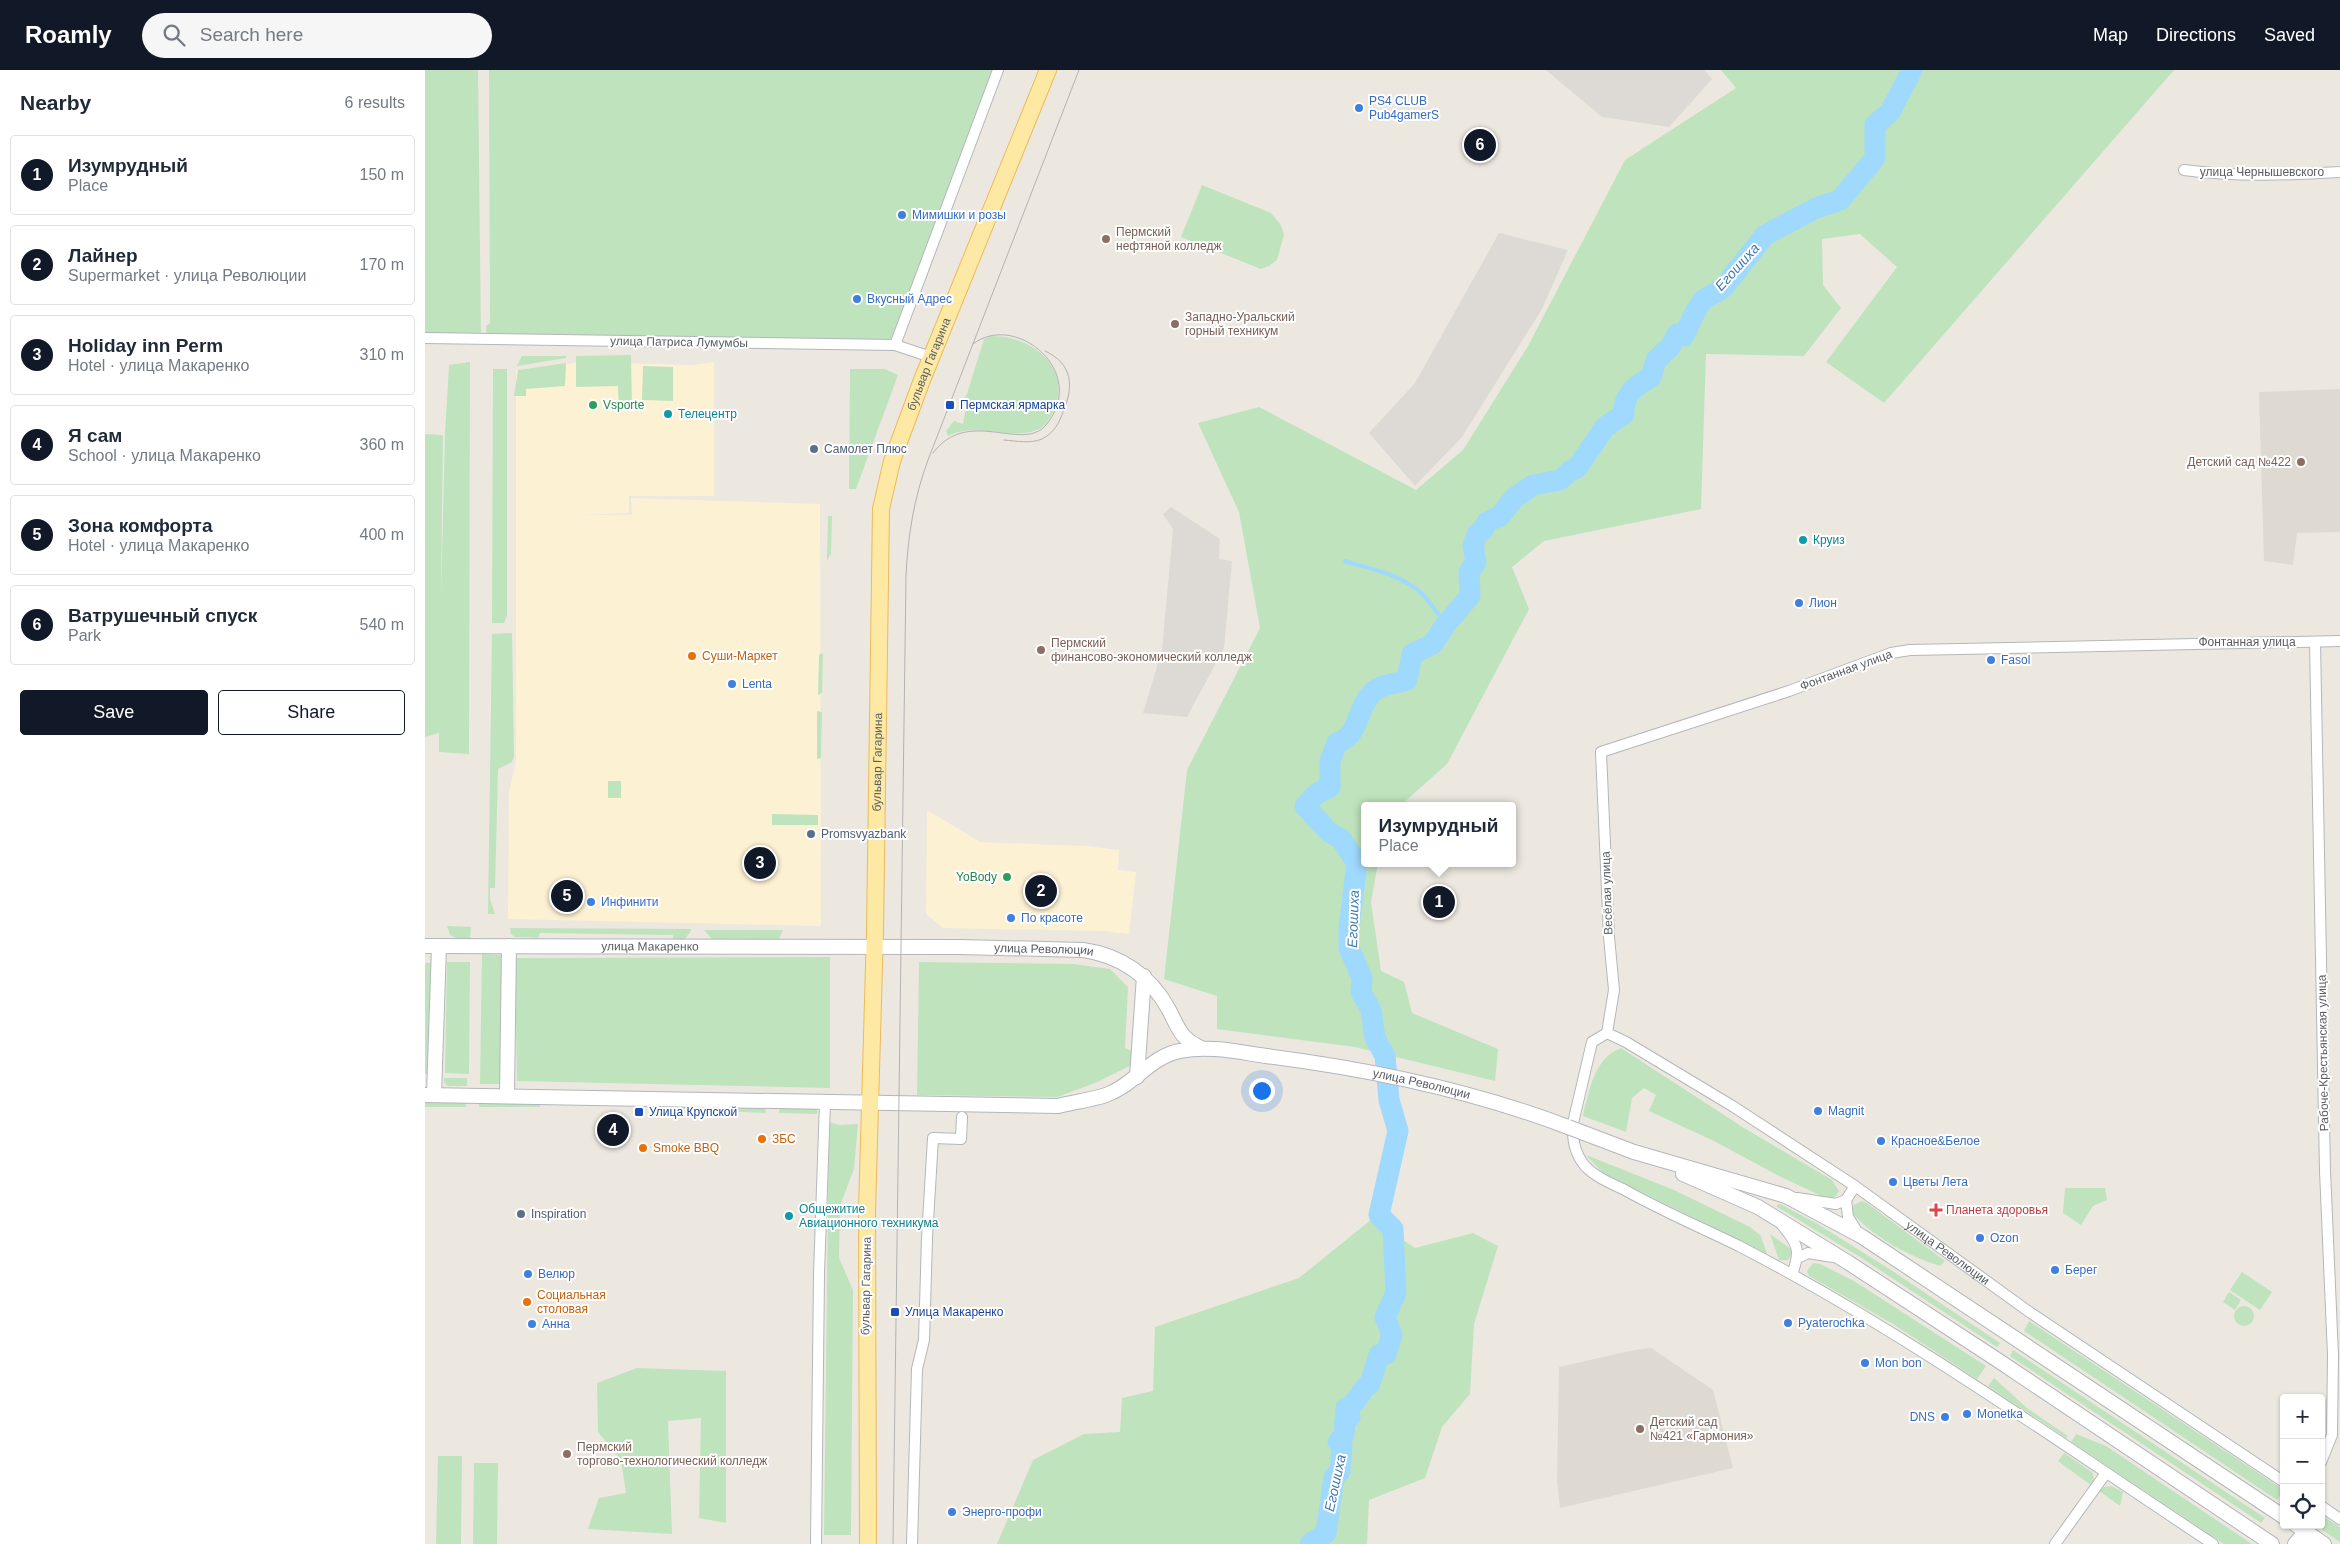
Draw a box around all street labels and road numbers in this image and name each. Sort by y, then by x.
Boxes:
street label: улица Чернышевского [2200,165,2324,179]
street label: бульвар Гагарина [904,315,954,413]
street label: улица Патриса Лумумбы [610,334,748,350]
street label: Фонтанная улица [2198,635,2296,649]
street label: Фонтанная улица [1798,647,1894,693]
street label: бульвар Гагарина [870,712,885,812]
street label: Весёлая улица [1599,851,1615,935]
street label: улица Макаренко [601,939,699,954]
street label: улица Революции [994,941,1095,959]
street label: Рабоче-Крестьянская улица [2315,974,2331,1131]
street label: улица Революции [1372,1066,1472,1102]
street label: улица Революции [1903,1218,1992,1288]
street label: бульвар Гагарина [858,1236,874,1335]

